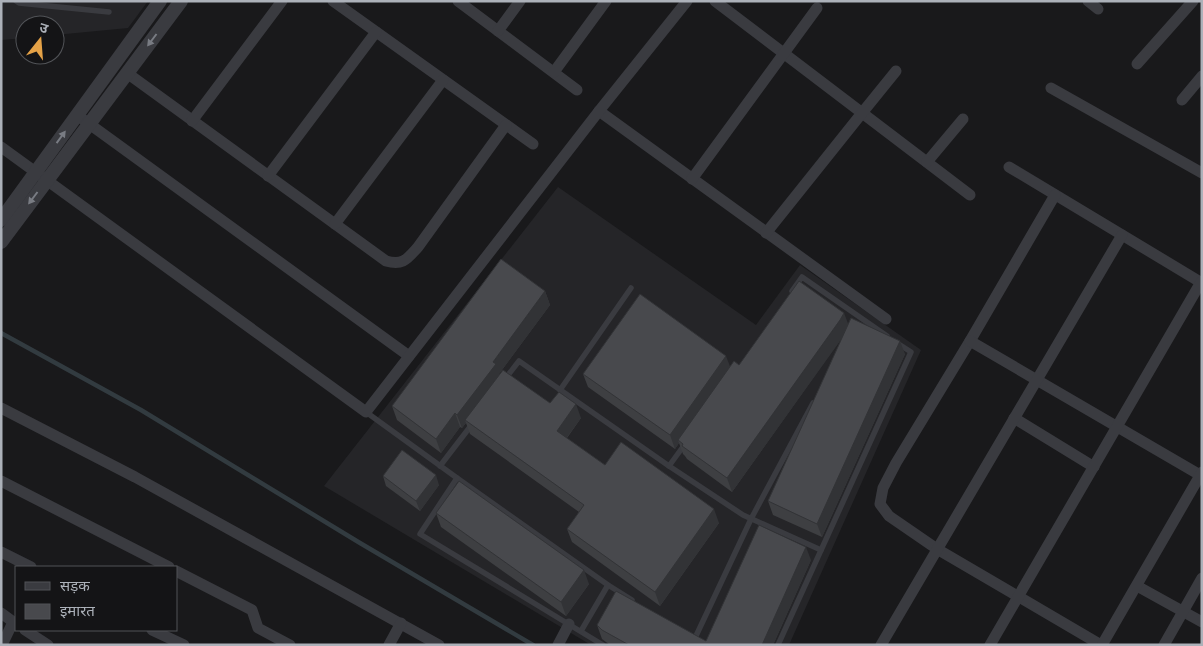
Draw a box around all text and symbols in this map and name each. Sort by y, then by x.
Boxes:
north arrow [15,15,65,65]
text: उ [38,19,51,37]
one-way arrow [146,33,157,46]
one-way arrow [55,131,65,144]
one-way arrow [28,191,39,204]
legend [15,566,178,631]
text: सड़क [60,577,90,594]
text: इमारत [60,602,95,619]

